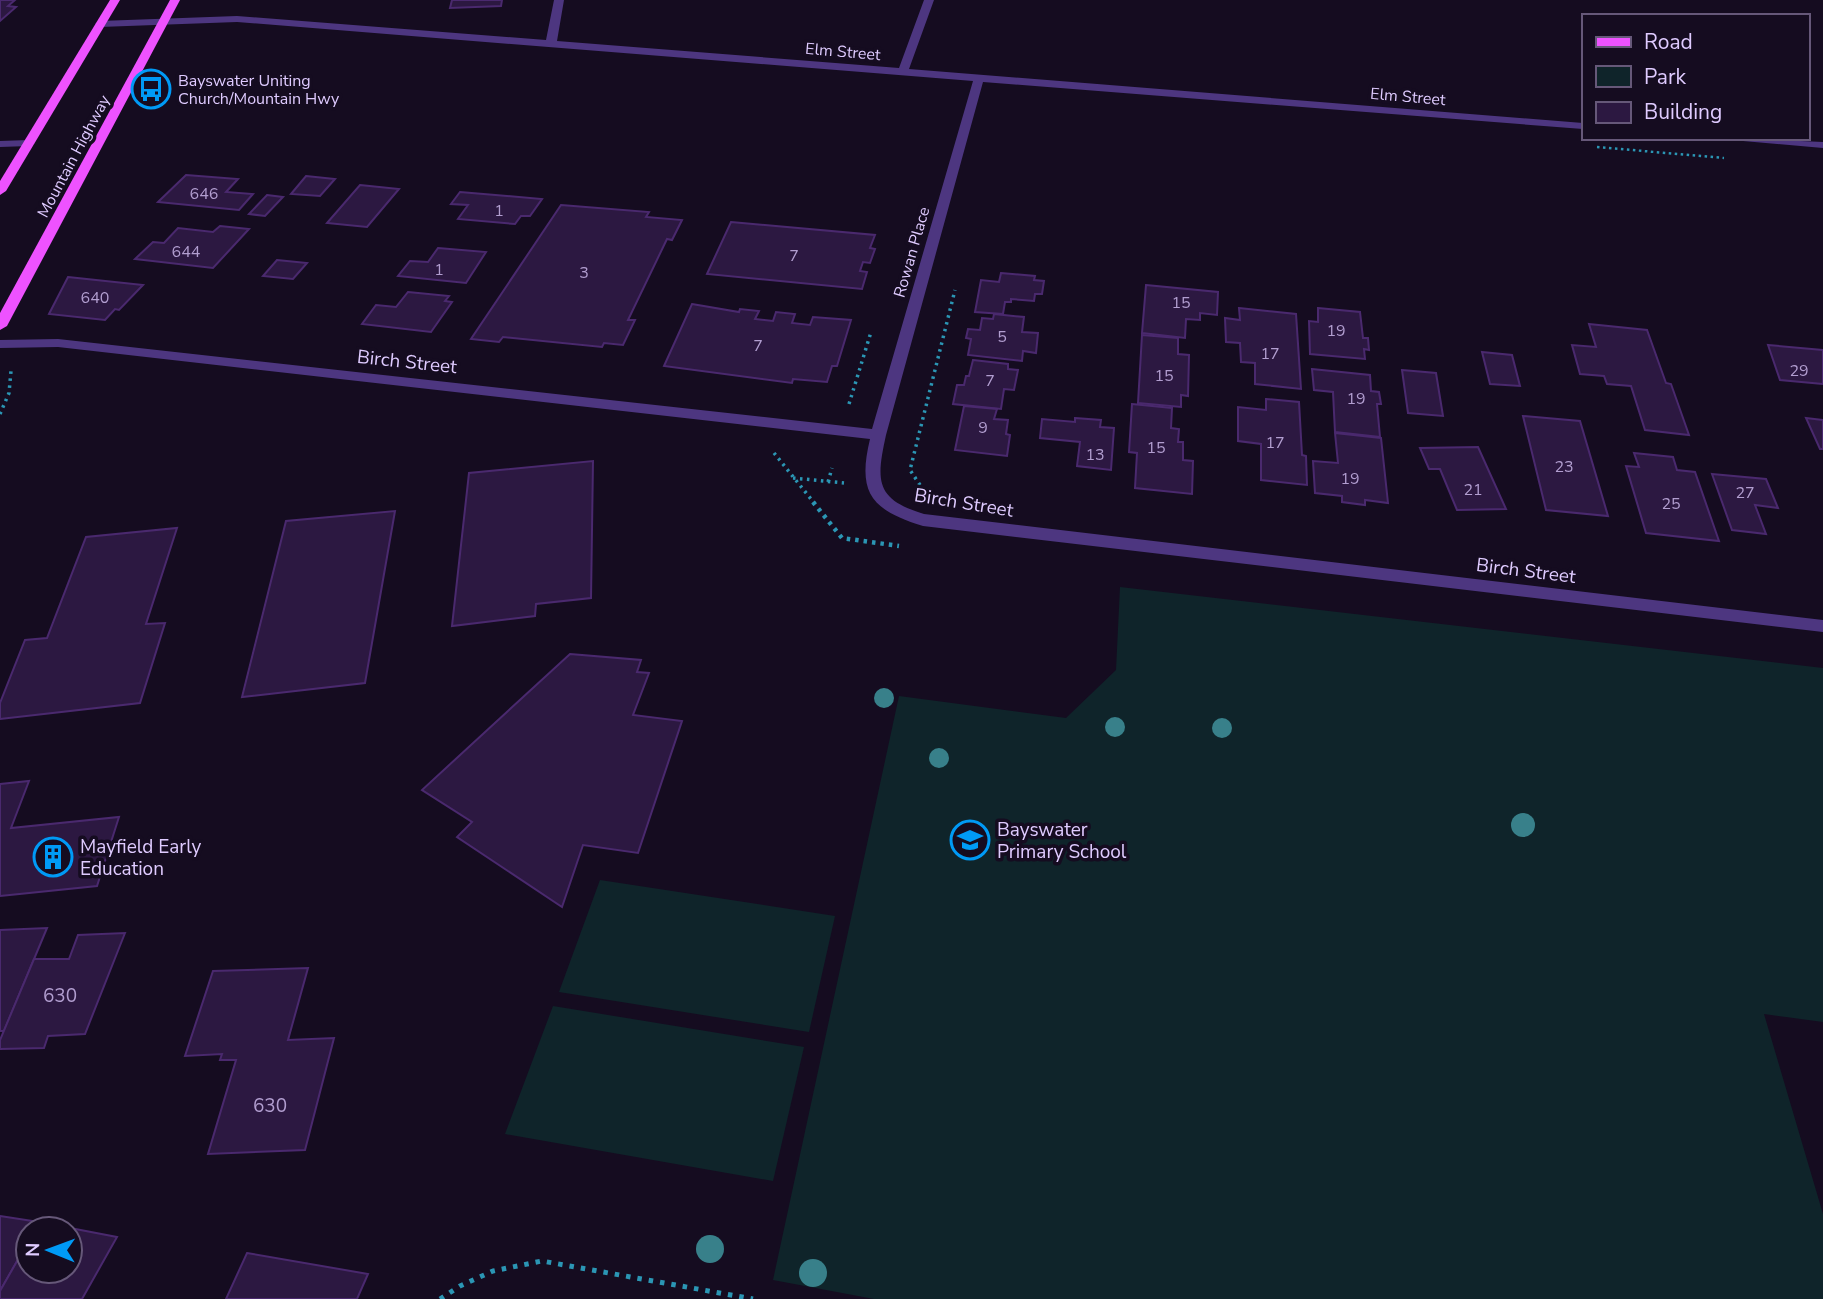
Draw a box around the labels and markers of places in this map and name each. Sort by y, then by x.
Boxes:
bus stop icon: Bayswater Uniting Church/Mountain Hwy [130,68,172,110]
place label: Bayswater Uniting Church/Mountain Hwy [178,70,340,110]
place label: Bayswater Primary School [997,817,1127,865]
school or university icon: Bayswater Primary School [949,819,991,861]
place label: Mayfield Early Education [80,834,202,882]
building icon: Mayfield Early Education [32,836,74,878]

